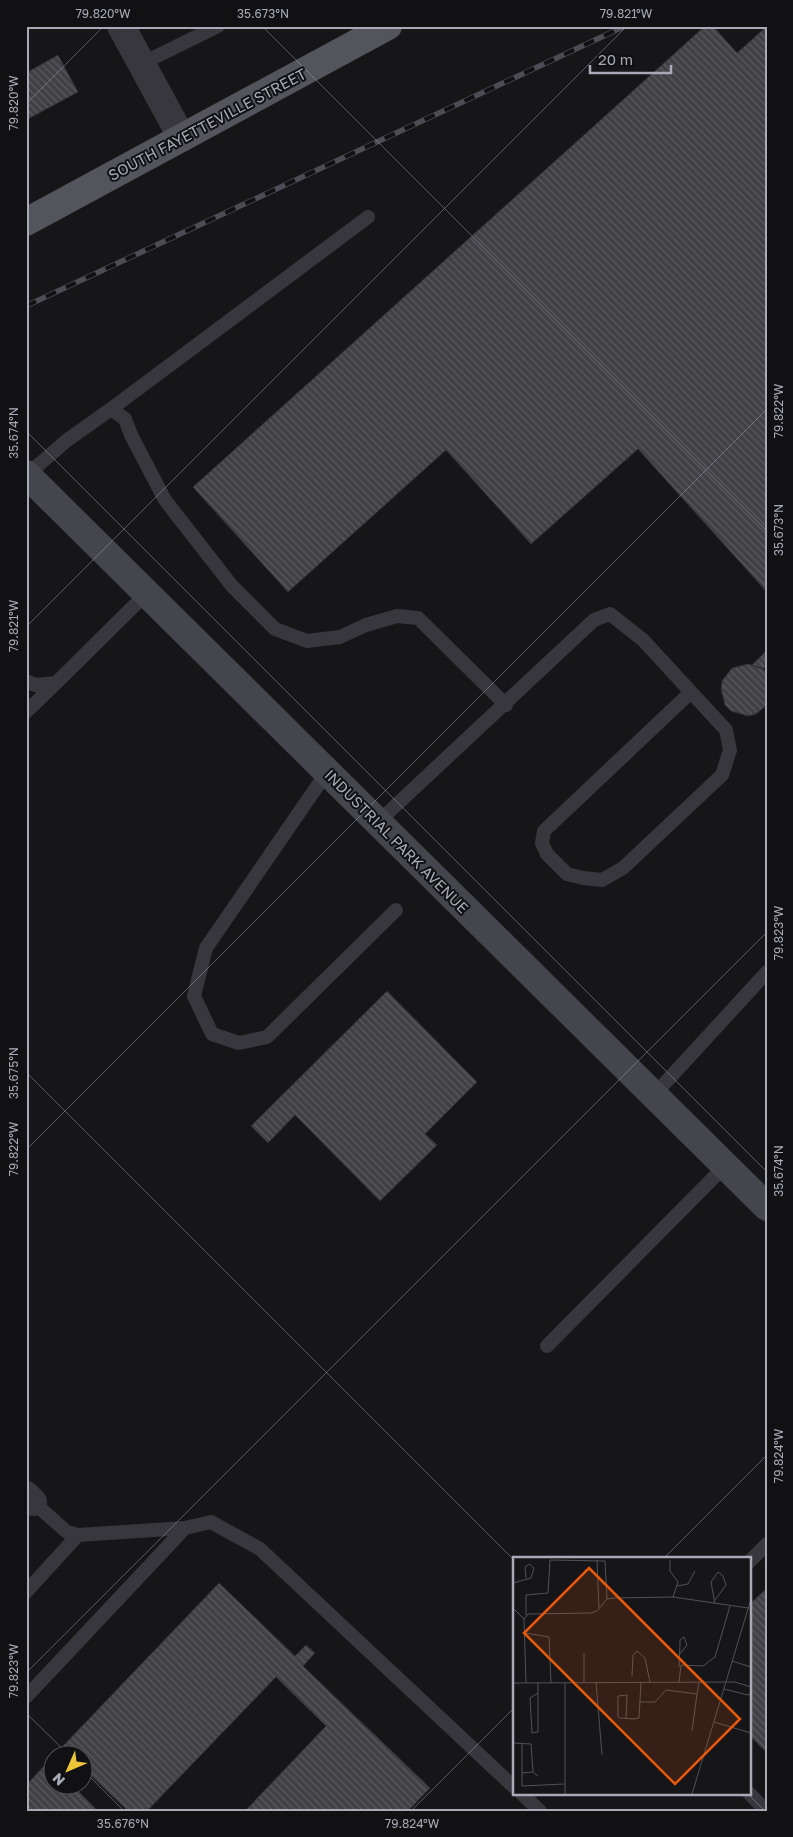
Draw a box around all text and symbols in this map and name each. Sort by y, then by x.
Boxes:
text: 79.820°W [75,6,131,21]
text: 35.673°N [237,6,289,21]
text: 79.821°W [600,6,653,21]
scale bar [590,42,672,74]
text: 20 m [598,50,633,68]
street label: SOUTH FAYETTEVILLE STREET [105,64,309,184]
text: 79.820°W [6,75,21,131]
text: 79.822°W [771,383,786,438]
text: 35.674°N [6,407,21,459]
text: 35.673°N [771,504,786,556]
text: 79.821°W [6,599,21,652]
street label: INDUSTRIAL PARK AVENUE [321,765,473,917]
text: 79.823°W [771,905,786,960]
text: 35.675°N [6,1047,21,1099]
text: 79.822°W [6,1121,21,1176]
text: 35.674°N [771,1145,786,1197]
text: 79.824°W [771,1428,786,1483]
inset map [513,1557,750,1794]
text: 79.823°W [6,1643,21,1698]
north arrow [42,1744,92,1794]
text: N [49,1770,68,1789]
text: 35.676°N [97,1816,149,1831]
text: 79.824°W [385,1816,440,1831]

